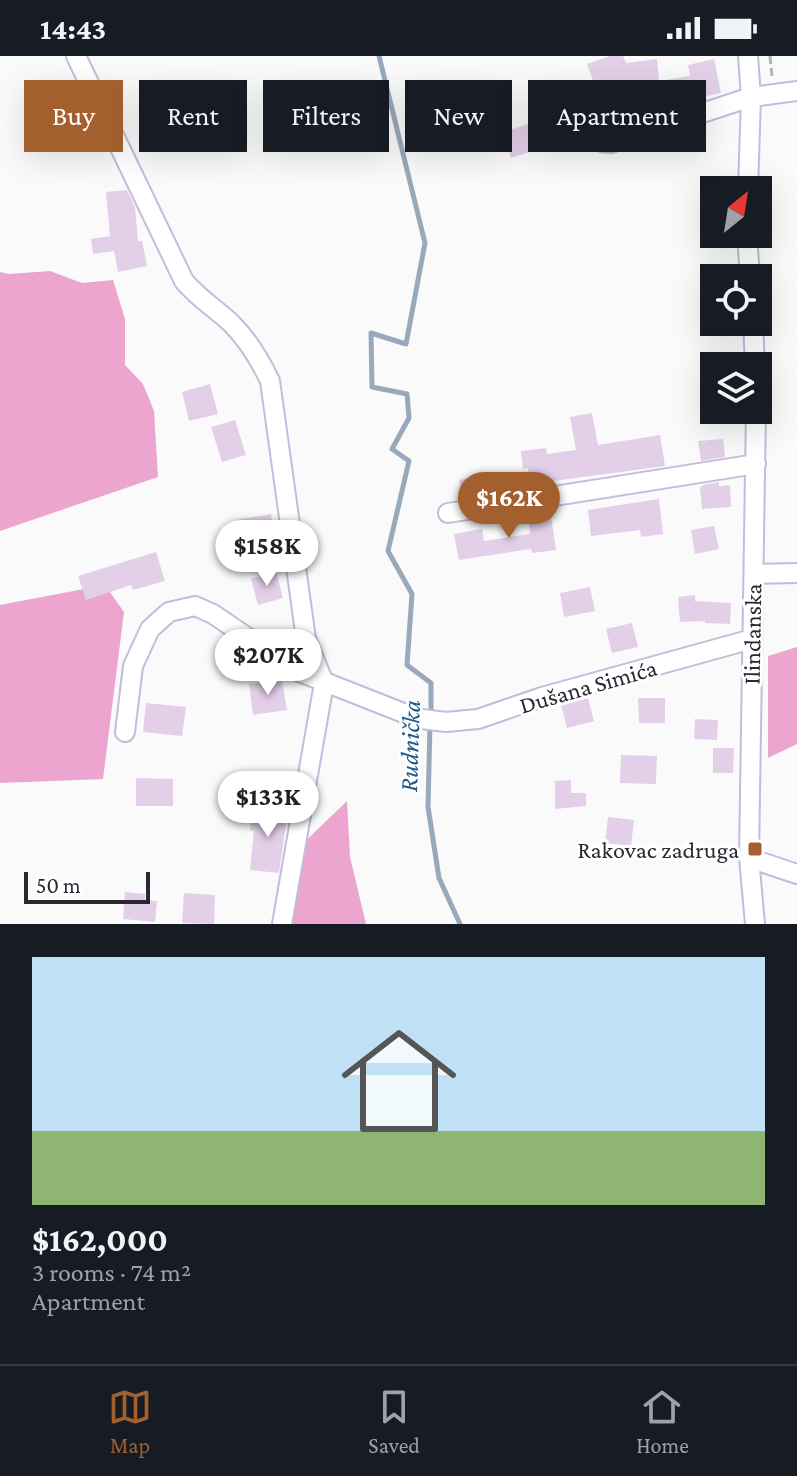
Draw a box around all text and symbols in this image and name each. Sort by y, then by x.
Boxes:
text: 14:43 [40,12,106,45]
chip: Buy [24,80,123,152]
chip: Rent [139,80,247,152]
chip: Filters [263,80,389,152]
chip: New [405,80,512,152]
chip: Apartment [528,80,706,152]
north arrow [700,176,772,248]
map controls [700,176,772,424]
button: locate [700,264,772,336]
button: layers [700,352,772,424]
pin: $162K [453,472,565,540]
text: $162K [476,483,542,512]
pin: $158K [211,520,323,588]
text: $158K [233,531,301,560]
street label: Ilindanska [738,583,766,685]
pin: $207K [212,629,324,697]
text: $207K [233,640,303,669]
street label: Dušana Simića [516,653,660,719]
water label: Rudnička [394,700,426,792]
pin: $133K [212,771,324,839]
text: $133K [236,782,300,811]
place label: Rakovac zadruga [577,836,739,863]
marker: Rakovac zadruga [746,840,764,858]
scale bar [24,868,150,904]
text: 50 m [36,873,81,898]
icon: home [327,1009,471,1153]
text: $162,000 [32,1221,168,1258]
text: 3 rooms · 74 m² [32,1258,191,1287]
text: Apartment [32,1287,145,1316]
tab: Map [108,1385,152,1458]
tab: Saved [368,1385,420,1458]
tab: Home [636,1385,689,1458]

